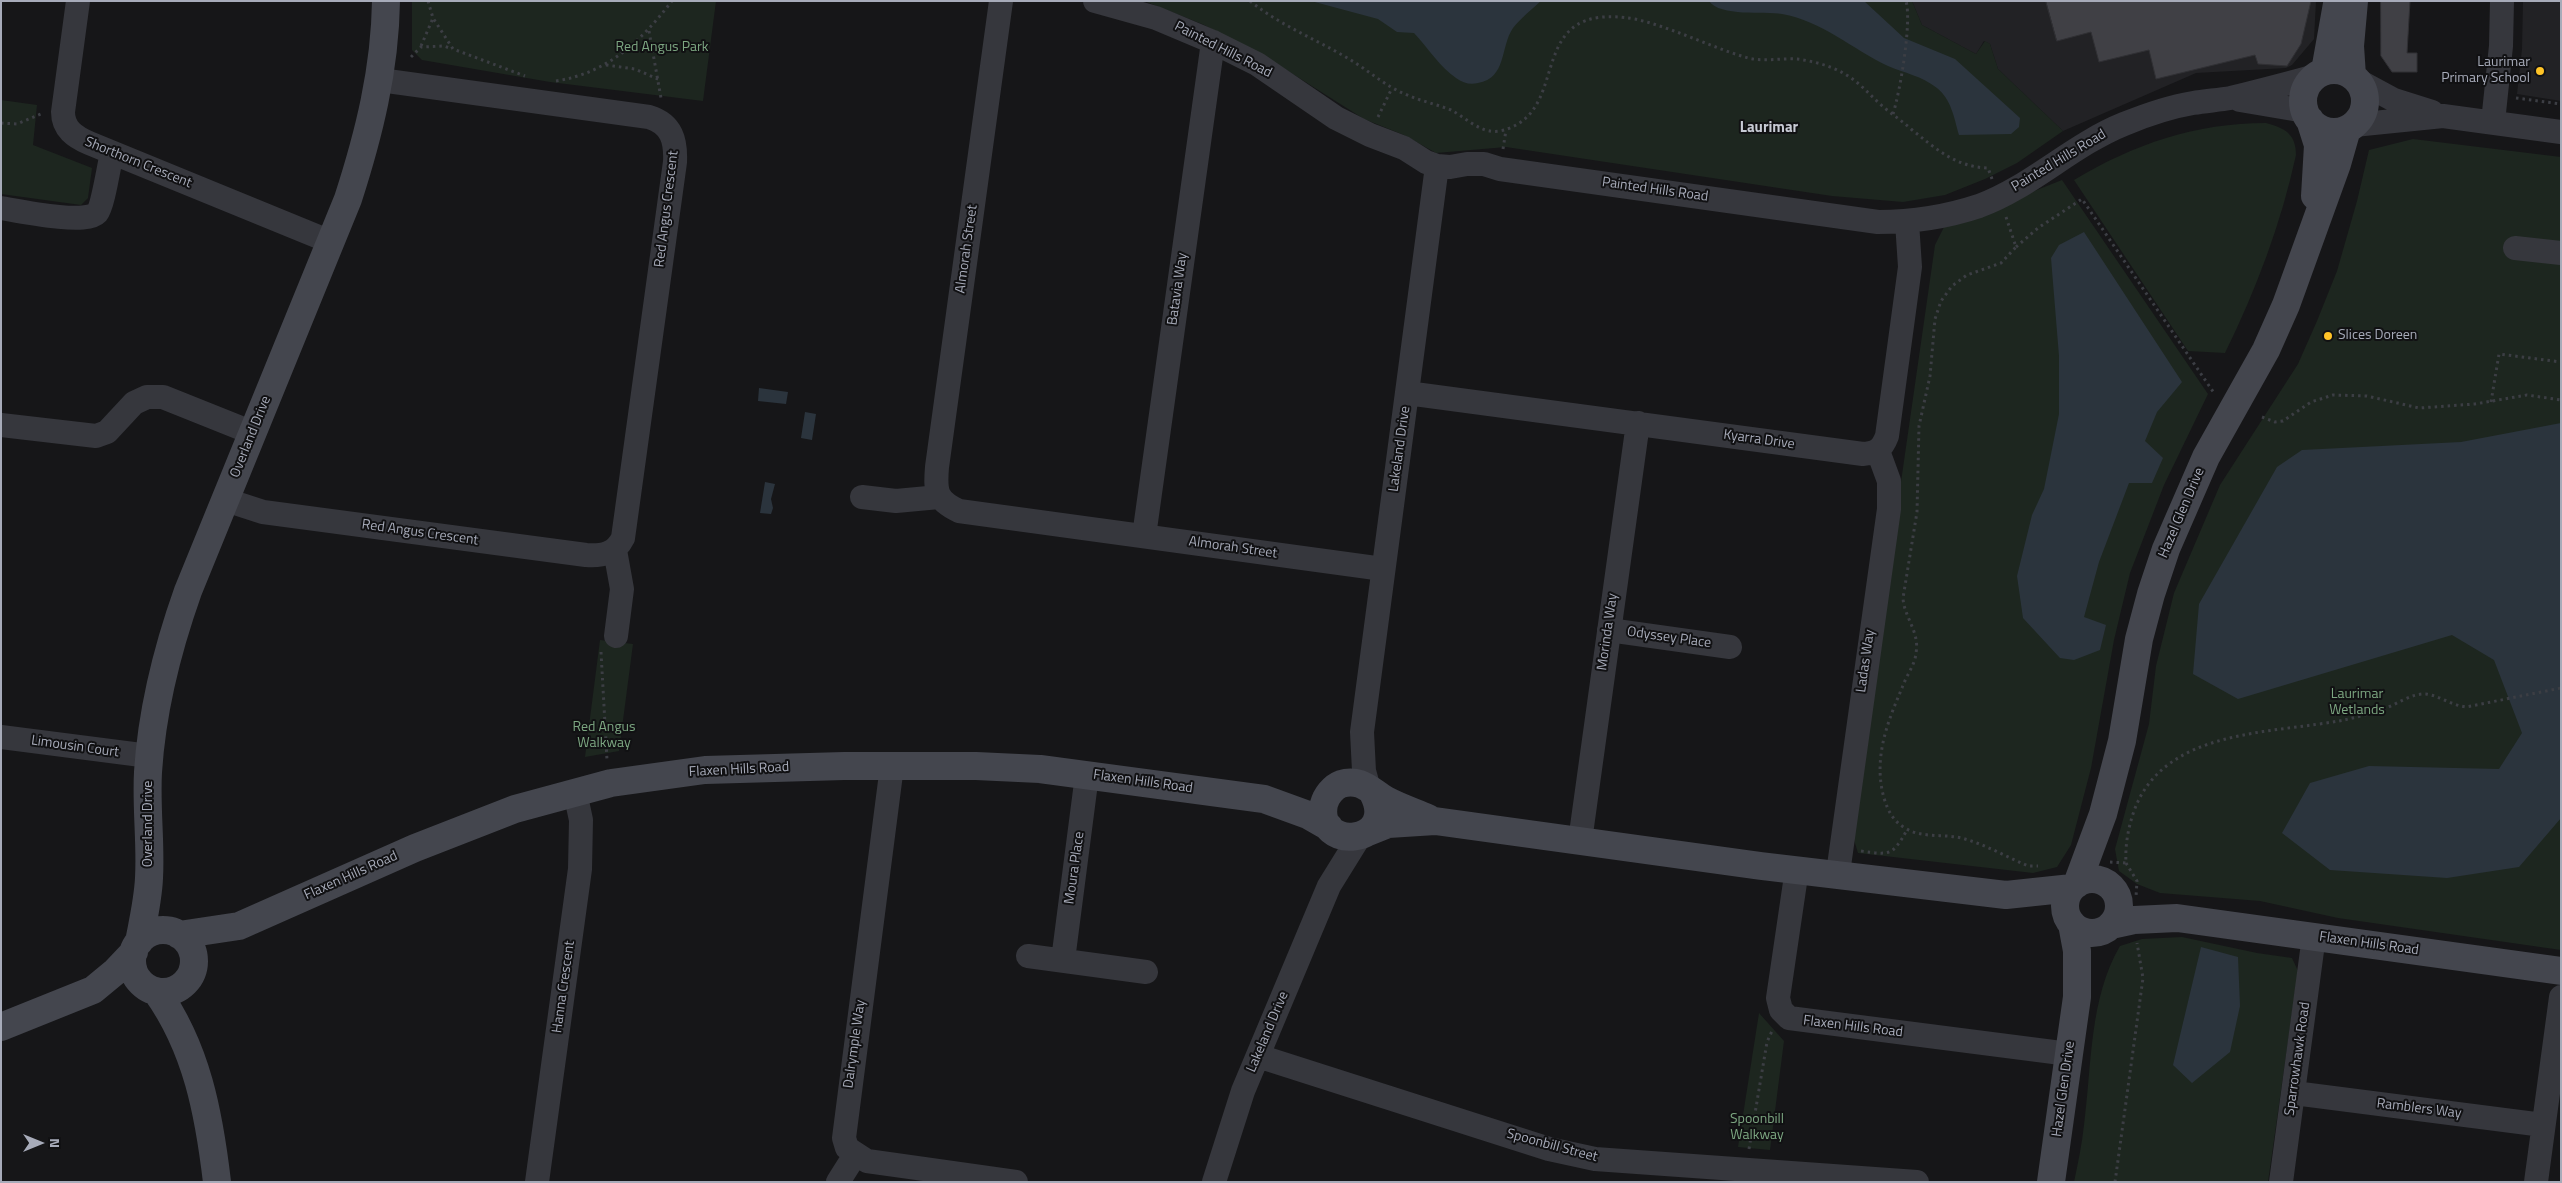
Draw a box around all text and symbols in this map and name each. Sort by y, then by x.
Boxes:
street label: Painted Hills Road [1171,18,1275,82]
park label: Red Angus Park [616,40,708,56]
place label: Laurimar Primary School [2441,55,2530,88]
marker: Laurimar Primary School [2534,65,2546,77]
district label: Laurimar [1740,119,1798,137]
street label: Painted Hills Road [2009,126,2109,196]
street label: Shorthorn Crescent [82,134,194,192]
street label: Red Angus Crescent [652,150,682,268]
street label: Painted Hills Road [1601,174,1709,206]
street label: Almorah Street [952,204,982,294]
street label: Batavia Way [1165,252,1191,326]
place label: Slices Doreen [2338,328,2417,344]
marker: Slices Doreen [2322,330,2334,342]
street label: Overland Drive [227,394,275,480]
street label: Lakeland Drive [1386,405,1414,493]
street label: Kyarra Drive [1722,427,1796,453]
street label: Hazel Glen Drive [2155,465,2209,561]
street label: Red Angus Crescent [361,517,479,549]
street label: Almorah Street [1188,533,1278,563]
street label: Morinda Way [1594,592,1622,672]
street label: Odyssey Place [1626,624,1712,652]
street label: Ladas Way [1853,628,1879,694]
park label: Laurimar Wetlands [2329,687,2385,720]
park label: Red Angus Walkway [572,720,636,752]
street label: Limousin Court [30,733,120,761]
street label: Flaxen Hills Road [688,759,790,781]
street label: Flaxen Hills Road [1092,767,1194,797]
street label: Overland Drive [141,781,157,867]
street label: Moura Place [1062,831,1088,905]
street label: Flaxen Hills Road [302,848,400,904]
street label: Flaxen Hills Road [2318,929,2420,959]
street label: Hanna Crescent [549,940,579,1034]
street label: Lakeland Drive [1243,989,1293,1075]
street label: Dalrymple Way [840,999,870,1089]
street label: Sparrowhawk Road [2282,1001,2314,1117]
street label: Flaxen Hills Road [1802,1013,1904,1041]
street label: Hazel Glen Drive [2049,1040,2079,1138]
street label: Ramblers Way [2376,1095,2462,1123]
park label: Spoonbill Walkway [1730,1112,1784,1144]
north arrow [15,1118,65,1168]
street label: Spoonbill Street [1505,1126,1599,1166]
text: N [45,1138,66,1148]

